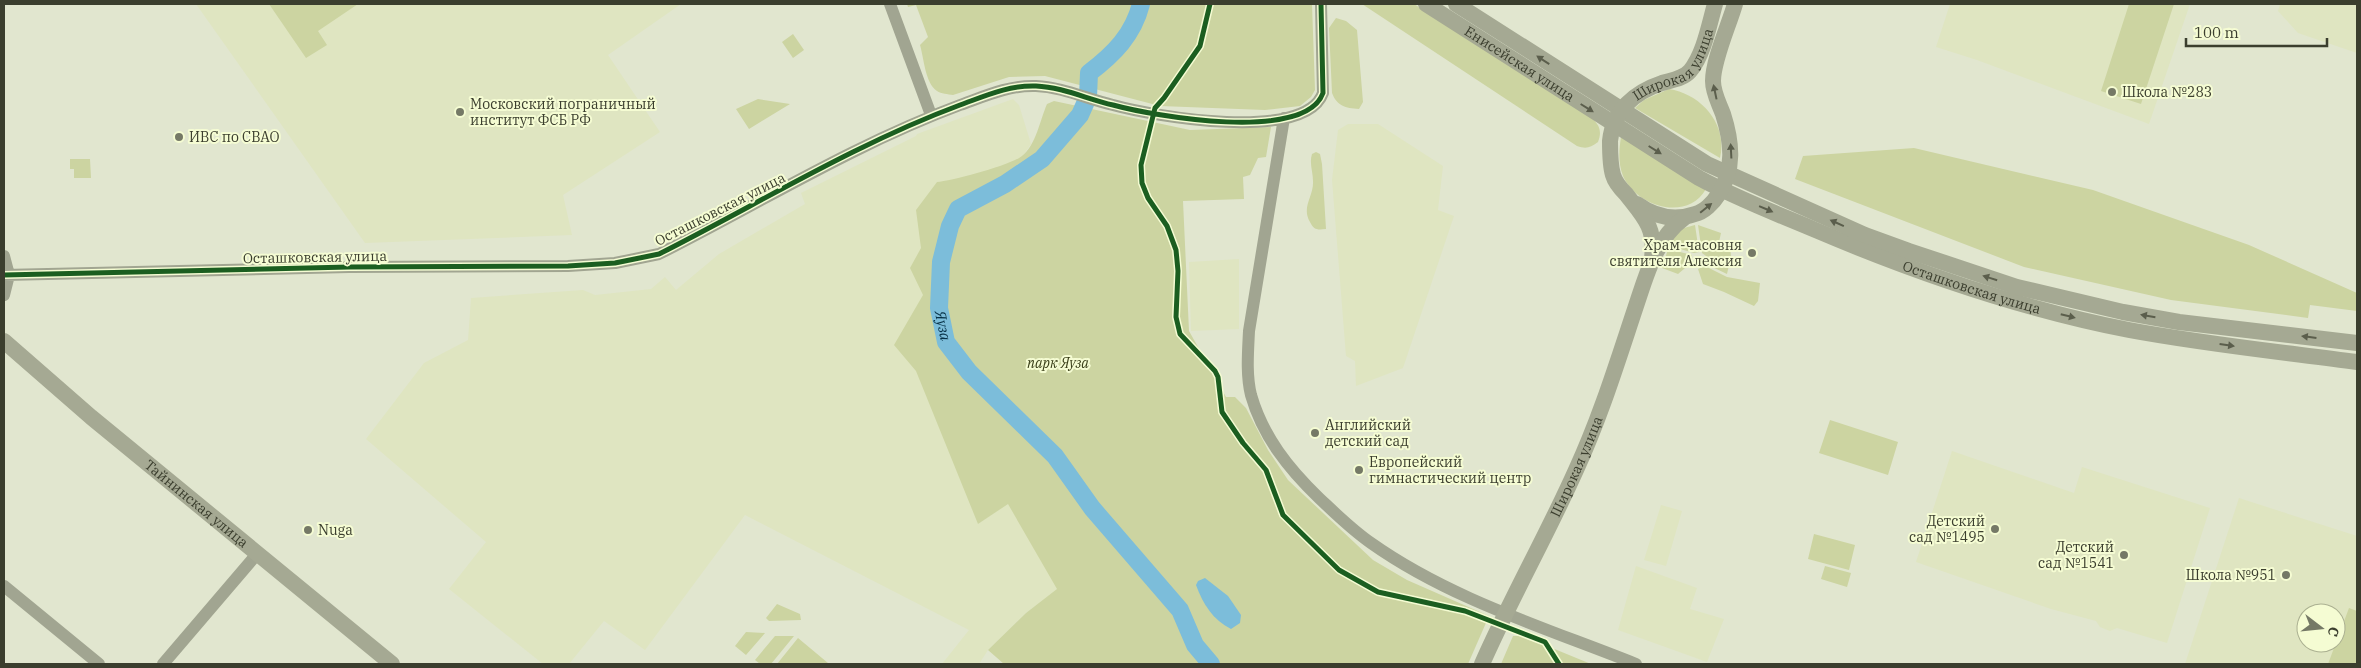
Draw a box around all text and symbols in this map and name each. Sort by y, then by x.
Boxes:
scale bar [2186,15,2327,47]
street label: Енисейская улица [1461,22,1578,106]
text: 100 m [2194,23,2239,42]
street label: Широкая улица [1629,26,1717,105]
one-way arrow [1537,56,1550,65]
place label: Школа №283 [2122,83,2212,101]
one-way arrow [1711,84,1719,99]
marker: Школа №283 [2106,86,2118,98]
place label: Московский пограничный институт ФСБ РФ [470,95,656,129]
one-way arrow [1581,103,1594,113]
marker: Московский пограничный институт ФСБ РФ [454,106,466,118]
place label: ИВС по СВАО [189,128,280,146]
marker: ИВС по СВАО [173,131,185,143]
one-way arrow [1726,143,1734,159]
one-way arrow [1648,145,1662,155]
street label: Осташковская улица [652,168,789,250]
one-way arrow [1699,202,1712,213]
one-way arrow [1759,206,1773,214]
one-way arrow [1830,218,1844,226]
place label: Храм-часовня святителя Алексия [1609,236,1742,270]
street label: Осташковская улица [243,247,388,267]
marker: Храм-часовня святителя Алексия [1746,247,1758,259]
street label: Осташковская улица [1900,257,2043,318]
one-way arrow [1982,274,1997,282]
water label: Яуза [931,308,956,343]
one-way arrow [2060,312,2075,320]
one-way arrow [2139,312,2155,320]
one-way arrow [2301,333,2317,341]
one-way arrow [2220,341,2236,349]
park label: парк Яуза [1027,354,1089,372]
street label: Широкая улица [1546,413,1607,520]
place label: Английский детский сад [1325,416,1411,450]
marker: Английский детский сад [1309,427,1321,439]
place label: Европейский гимнастический центр [1369,453,1531,487]
street label: Тайнинская улица [141,456,252,552]
marker: Европейский гимнастический центр [1353,464,1365,476]
place label: Детский сад №1495 [1909,512,1985,546]
place label: Nuga [318,521,353,539]
marker: Детский сад №1495 [1989,523,2001,535]
marker: Nuga [302,524,314,536]
place label: Детский сад №1541 [2038,538,2114,572]
marker: Детский сад №1541 [2118,549,2130,561]
place label: Школа №951 [2186,566,2276,584]
marker: Школа №951 [2280,569,2292,581]
north arrow [2296,603,2346,653]
text: С [2324,625,2343,639]

